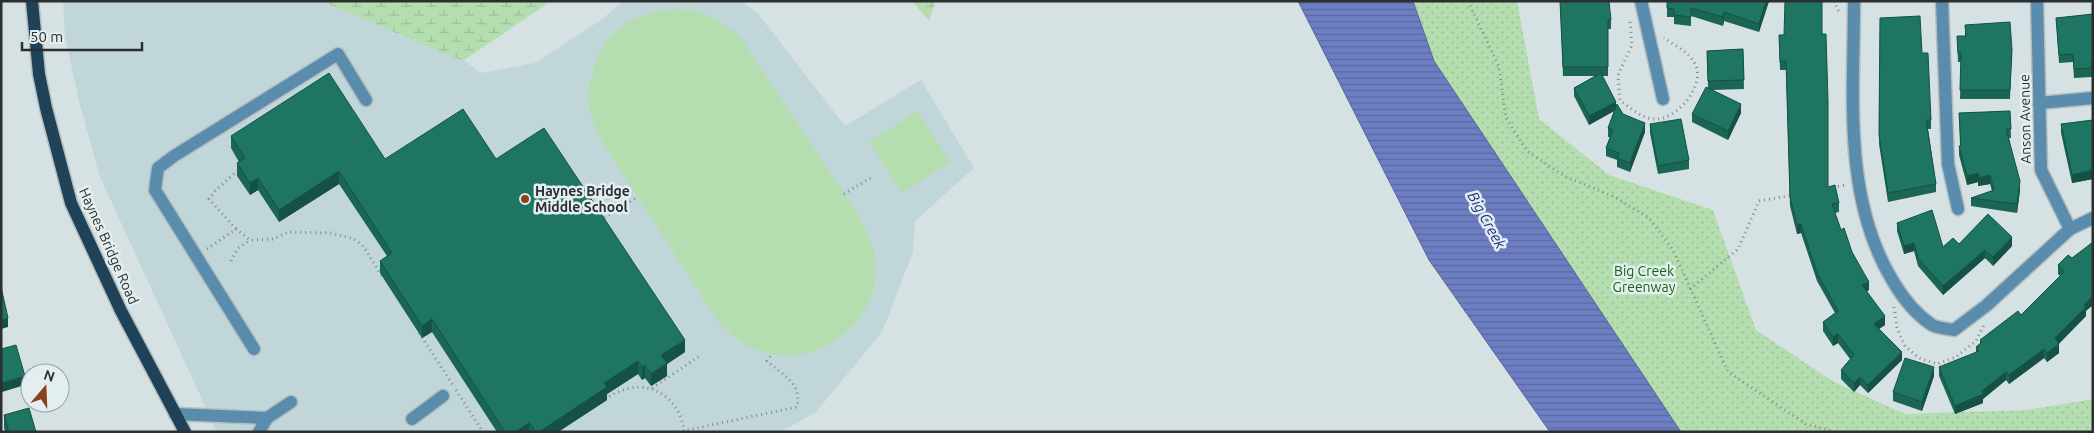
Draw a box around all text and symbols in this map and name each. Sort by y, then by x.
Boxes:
scale bar [22,20,142,52]
text: 50 m [30,28,63,45]
street label: Anson Avenue [2016,74,2034,164]
place label: Haynes Bridge Middle School [535,183,630,215]
street label: Haynes Bridge Road [76,185,142,307]
water label: Big Creek [1464,189,1510,252]
marker: Haynes Bridge Middle School [519,193,531,205]
park label: Big Creek Greenway [1613,263,1676,295]
north arrow [20,363,70,413]
text: N [42,366,57,385]

